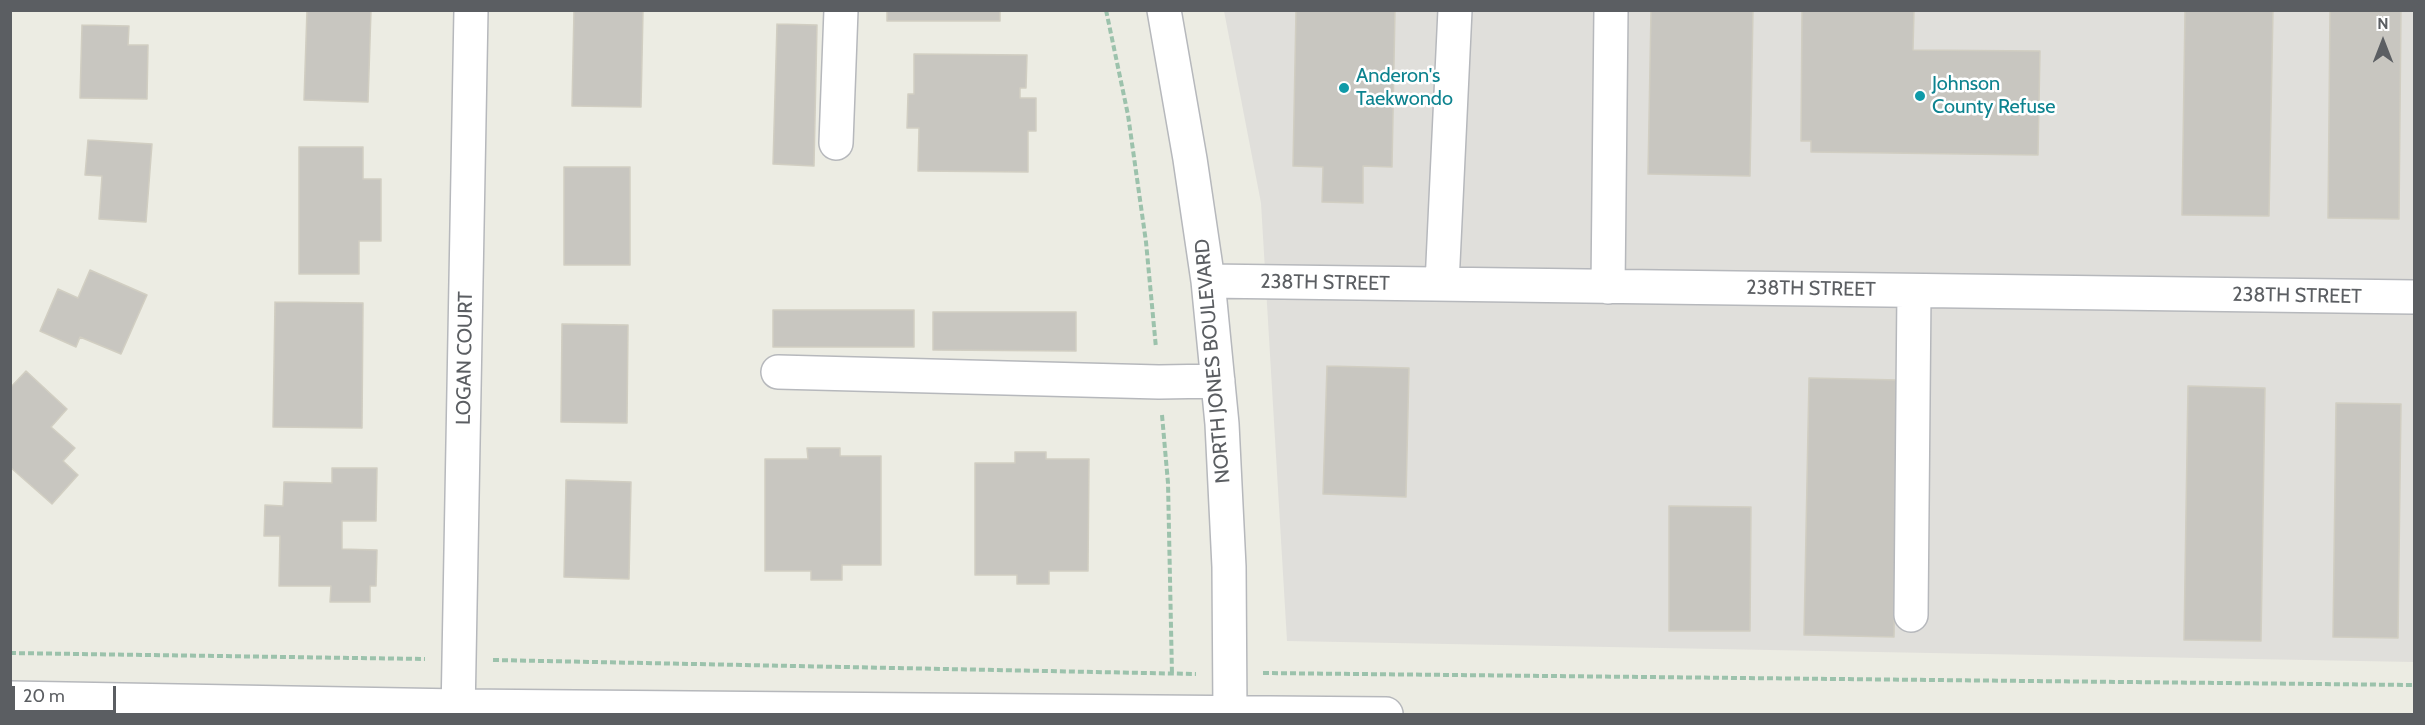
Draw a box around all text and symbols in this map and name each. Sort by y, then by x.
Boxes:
north arrow [2353,12,2413,72]
text: N [2377,14,2389,33]
place label: Anderon's Taekwondo [1356,64,1453,111]
place label: Johnson County Refuse [1932,72,2055,119]
marker: Anderon's Taekwondo [1337,81,1351,95]
marker: Johnson County Refuse [1913,89,1927,103]
street label: NORTH JONES BOULEVARD [1190,238,1236,484]
street label: 238TH STREET [1260,270,1390,296]
street label: 238TH STREET [1746,276,1876,302]
street label: 238TH STREET [2232,283,2362,309]
street label: LOGAN COURT [452,291,478,425]
scale bar [15,674,118,712]
text: 20 m [23,685,65,707]

